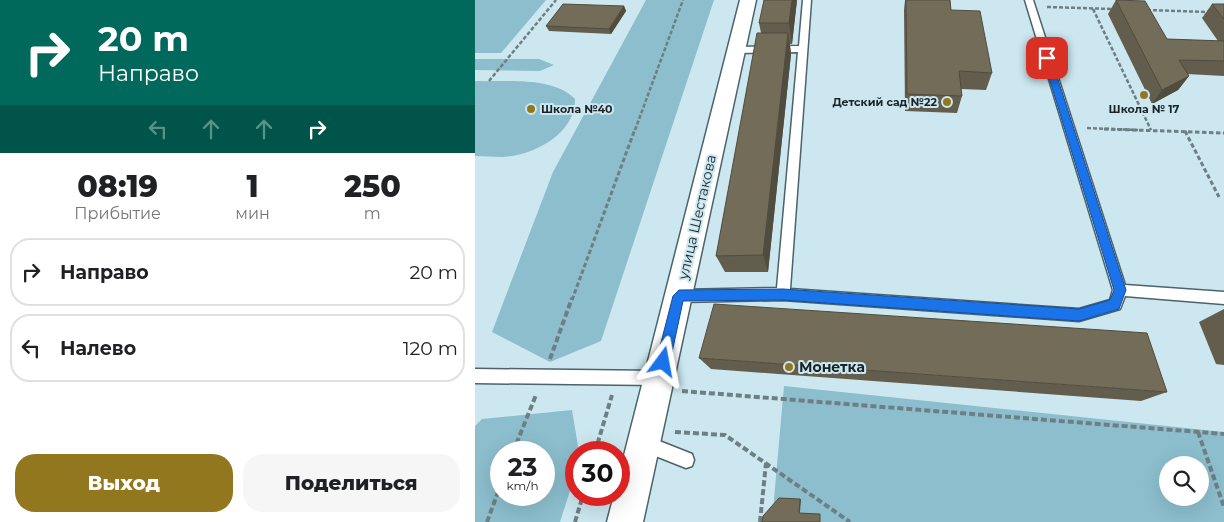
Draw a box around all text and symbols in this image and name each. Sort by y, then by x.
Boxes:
text: 20 m [98,17,189,60]
icon: right [15,20,80,85]
pin [1026,37,1068,79]
icon: arrive [1033,44,1061,72]
text: Направо [98,60,199,87]
marker: Школа № 17 [1138,89,1150,101]
place label: Детский сад №22 [833,95,937,109]
marker: Детский сад №22 [941,96,953,108]
place label: Школа №40 [541,102,613,116]
place label: Школа № 17 [1109,102,1180,116]
marker: Школа №40 [525,103,537,115]
icon: left [144,115,172,143]
icon: ahead [197,115,225,143]
icon: ahead [250,115,278,143]
icon: right [303,115,331,143]
street label: улица Шестакова [674,153,720,282]
text: 08:19 [77,168,158,205]
text: 1 [246,168,259,205]
text: 250 [344,168,401,205]
text: Прибытие [74,204,161,223]
text: мин [235,204,270,223]
text: m [364,204,381,223]
icon: right [17,258,45,286]
text: Направо [60,261,149,284]
text: 20 m [410,261,458,284]
icon: left [17,334,45,362]
position arrow [636,335,688,387]
text: Налево [60,337,136,360]
text: 120 m [403,337,458,360]
place label: Монетка [799,358,865,376]
marker: Монетка [783,361,795,373]
speed limit sign: 30 [565,441,630,506]
text: 23 [508,452,537,482]
button: Выход [15,454,233,512]
button: Поделиться [243,454,460,512]
map controls [1159,456,1209,506]
button: search [1159,456,1209,506]
text: km/h [506,478,539,493]

